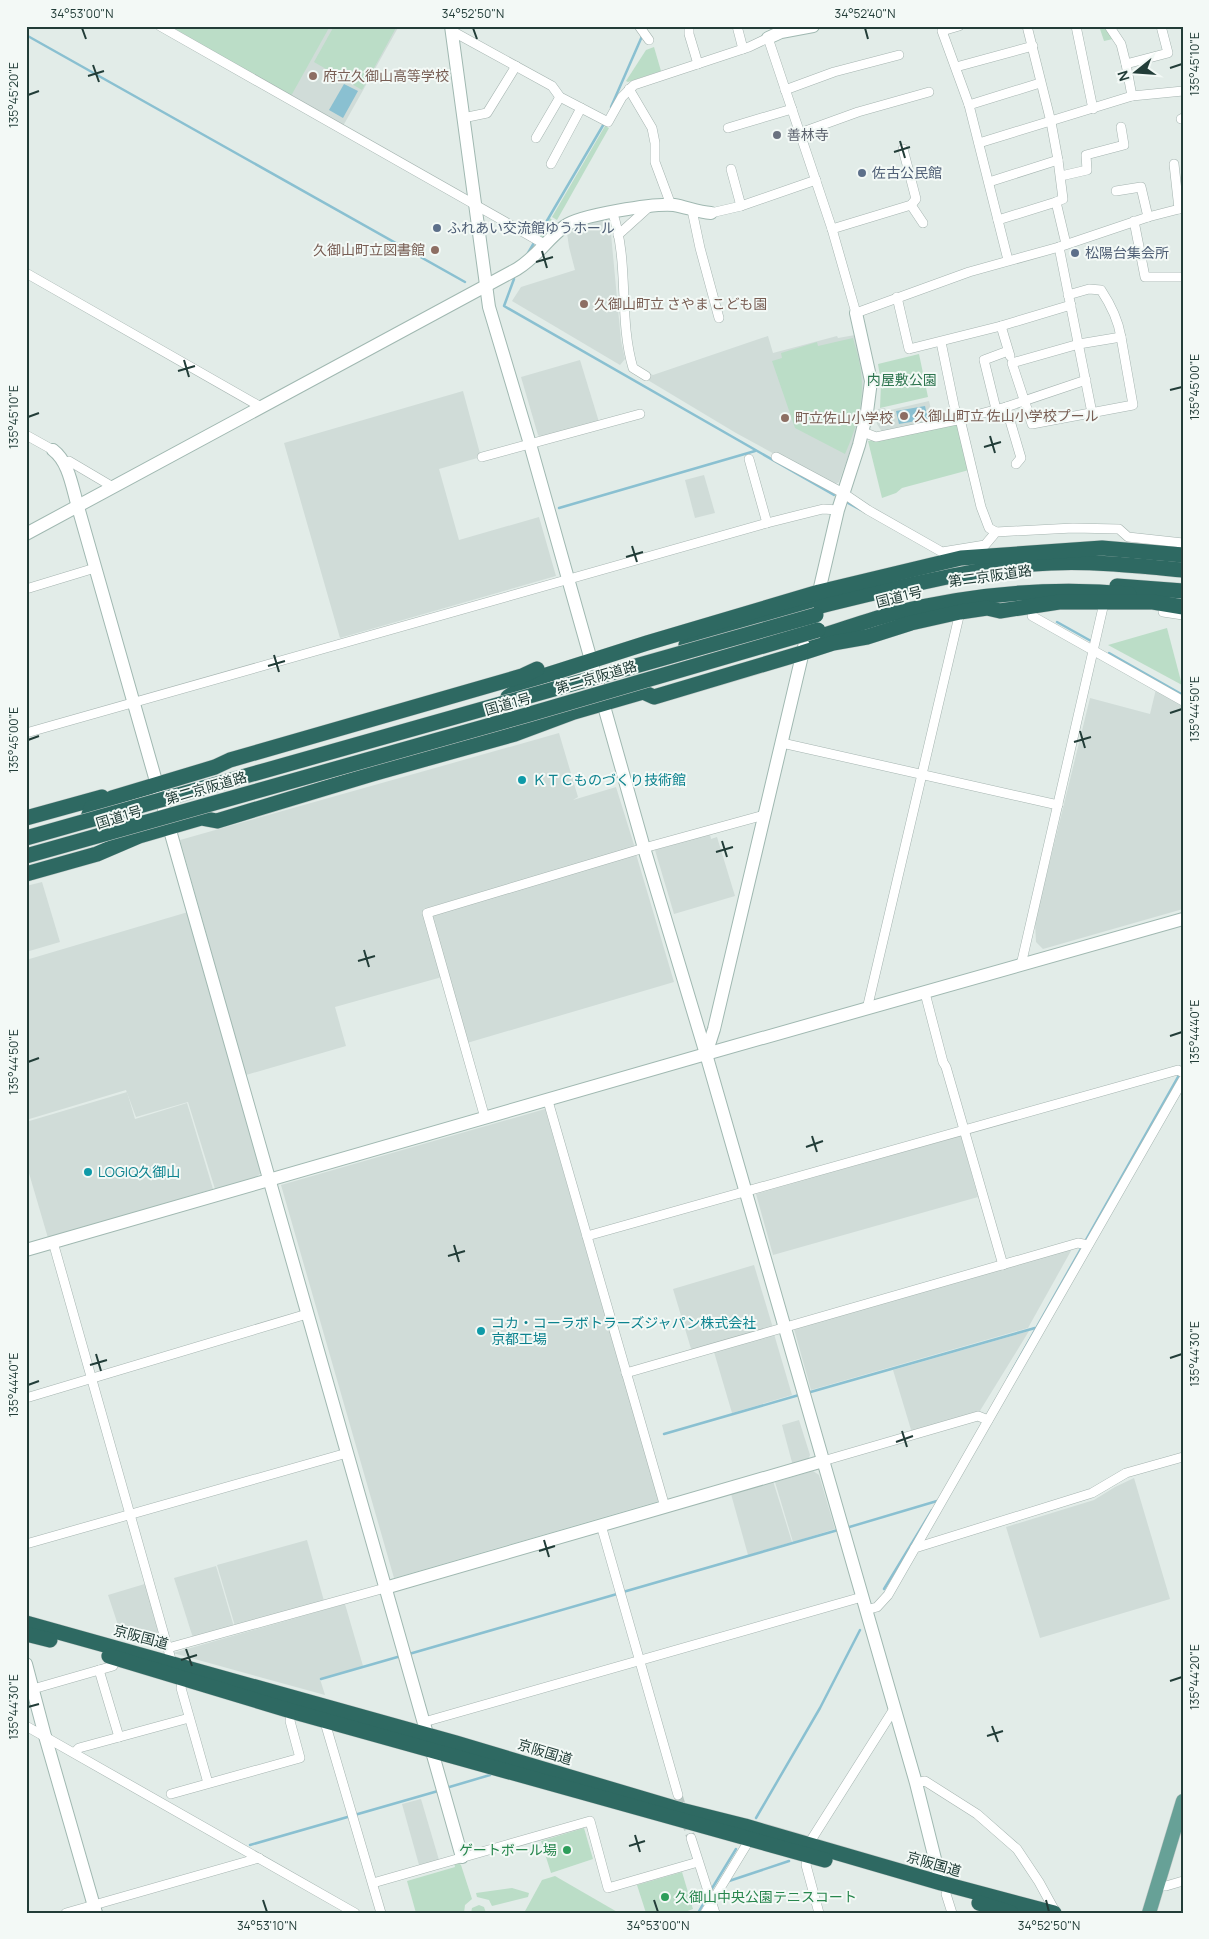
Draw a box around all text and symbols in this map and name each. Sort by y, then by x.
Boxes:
text: 34°53'00"N [51,5,113,22]
text: 34°52'50"N [442,5,504,22]
text: 34°52'40"N [835,5,895,22]
text: 135°45'10"E [1186,32,1203,96]
north arrow [1112,48,1162,98]
text: 135°45'20"E [5,62,22,128]
place label: 府立久御山高等学校 [323,66,449,85]
text: N [1113,68,1134,84]
marker: 府立久御山高等学校 [307,70,319,82]
place label: 善林寺 [787,125,829,144]
marker: 善林寺 [771,129,783,141]
place label: 佐古公民館 [872,163,942,182]
marker: 佐古公民館 [856,167,868,179]
place label: ふれあい交流館ゆうホール [447,218,615,237]
marker: ふれあい交流館ゆうホール [431,222,443,234]
place label: 久御山町立図書館 [313,240,425,259]
place label: 松陽台集会所 [1085,243,1169,262]
marker: 久御山町立図書館 [429,244,441,256]
marker: 松陽台集会所 [1069,247,1081,259]
place label: 久御山町立 さやま こども園 [594,294,768,313]
marker: 久御山町立 さやま こども園 [578,298,590,310]
text: 135°45'00"E [1186,354,1203,420]
park label: 内屋敷公園 [867,370,937,389]
text: 135°45'10"E [5,385,22,449]
place label: 久御山町立 佐山小学校プール [914,406,1099,425]
place label: 町立佐山小学校 [795,408,893,427]
marker: 久御山町立 佐山小学校プール [898,410,910,422]
marker: 町立佐山小学校 [779,412,791,424]
street label: 第二京阪道路 [947,560,1033,591]
street label: 国道1号 [874,582,924,611]
street label: 第二京阪道路 [553,656,639,697]
text: 135°44'50"E [1186,676,1203,742]
street label: 国道1号 [482,688,533,719]
text: 135°45'00"E [5,707,22,773]
street label: 第二京阪道路 [163,767,249,808]
place label: ＫＴＣものづくり技術館 [532,770,686,789]
marker: ＫＴＣものづくり技術館 [516,774,528,786]
street label: 国道1号 [93,800,144,833]
text: 135°44'40"E [1186,1000,1203,1064]
text: 135°44'50"E [5,1029,22,1095]
place label: LOGIQ久御山 [98,1162,180,1181]
marker: LOGIQ久御山 [82,1166,94,1178]
place label: コカ・コーラボトラーズジャパン株式会社 京都工場 [491,1313,756,1348]
text: 135°44'30"E [1186,1321,1203,1387]
marker: コカ・コーラボトラーズジャパン株式会社 京都工場 [475,1325,487,1337]
text: 135°44'40"E [5,1353,22,1417]
street label: 京阪国道 [112,1620,171,1653]
text: 135°44'20"E [1186,1644,1203,1710]
text: 135°44'30"E [5,1674,22,1740]
street label: 京阪国道 [516,1734,575,1769]
place label: ゲートボール場 [459,1840,557,1859]
marker: ゲートボール場 [561,1844,573,1856]
street label: 京阪国道 [905,1847,964,1880]
place label: 久御山中央公園テニスコート [675,1887,857,1906]
marker: 久御山中央公園テニスコート [659,1891,671,1903]
text: 34°53'10"N [237,1917,297,1934]
text: 34°53'00"N [627,1917,689,1934]
text: 34°52'50"N [1018,1917,1080,1934]

